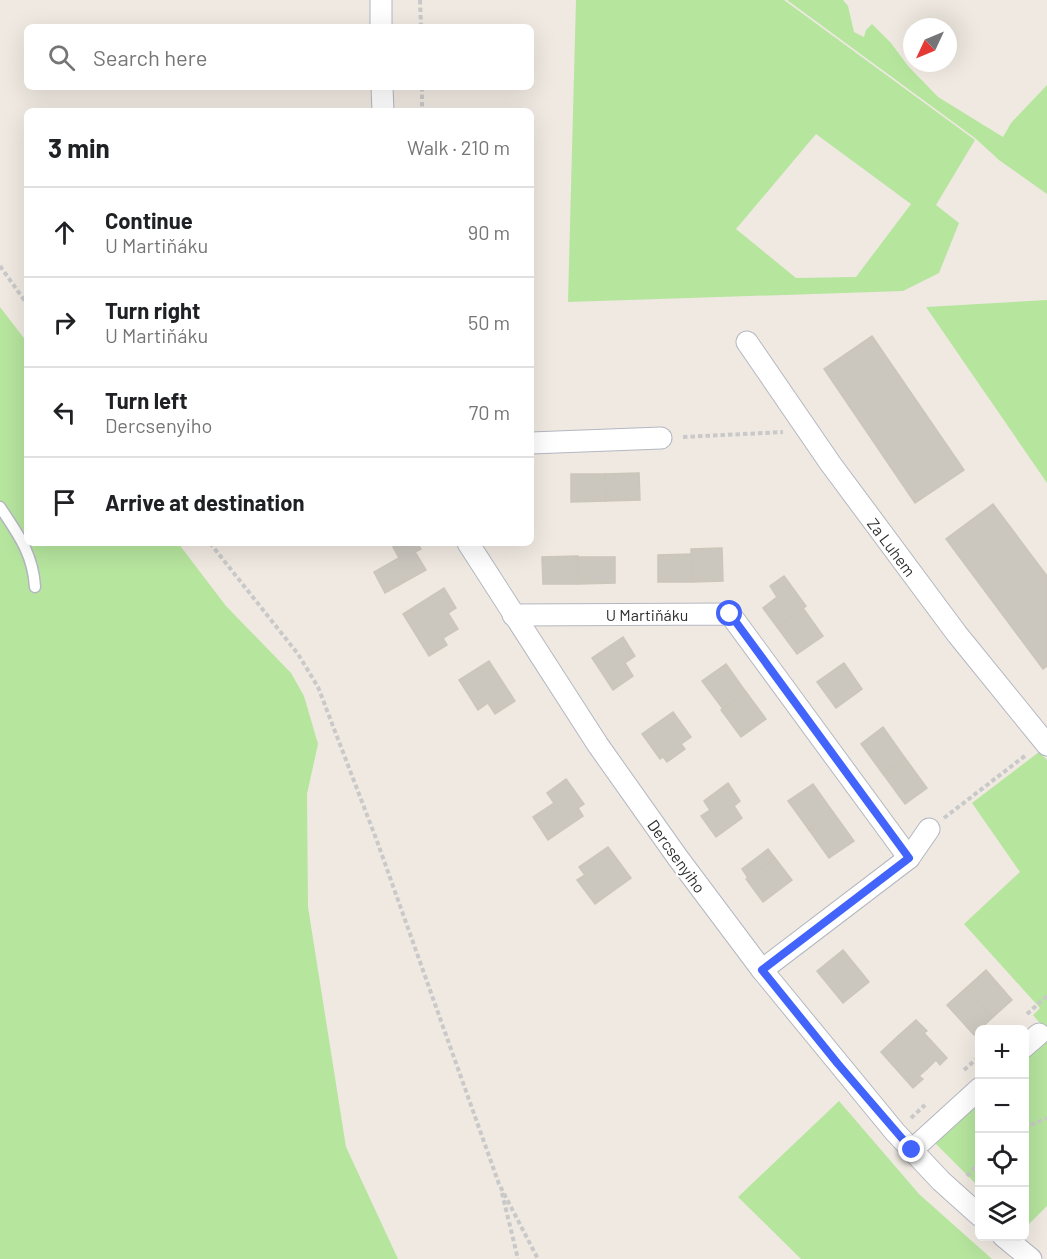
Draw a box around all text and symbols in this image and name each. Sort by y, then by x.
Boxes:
north arrow [903,18,957,72]
search box [24,24,534,90]
icon: search [45,41,78,74]
text: Search here [93,44,207,70]
text: 3 min [48,132,110,163]
text: Walk · 210 m [407,135,510,159]
text: Continue [105,207,193,233]
icon: ahead [48,216,81,249]
text: 90 m [468,220,510,244]
text: U Martiňáku [105,233,208,257]
text: Turn right [105,297,200,323]
icon: right [48,306,81,339]
text: 50 m [468,310,510,334]
text: U Martiňáku [105,323,208,347]
text: Turn left [105,387,188,413]
icon: left [48,396,81,429]
text: 70 m [469,400,510,424]
text: Dercsenyiho [105,413,212,437]
icon: arrive [48,486,81,519]
text: Arrive at destination [105,489,304,515]
street label: Za Luhem [864,514,920,580]
route start [716,600,742,626]
street label: U Martiňáku [606,605,688,624]
street label: Dercsenyiho [644,816,710,896]
map controls [975,1025,1029,1241]
button: + [975,1025,1029,1079]
button: − [975,1079,1029,1133]
button: locate [975,1133,1029,1187]
route end [898,1136,924,1162]
button: layers [975,1187,1029,1241]

